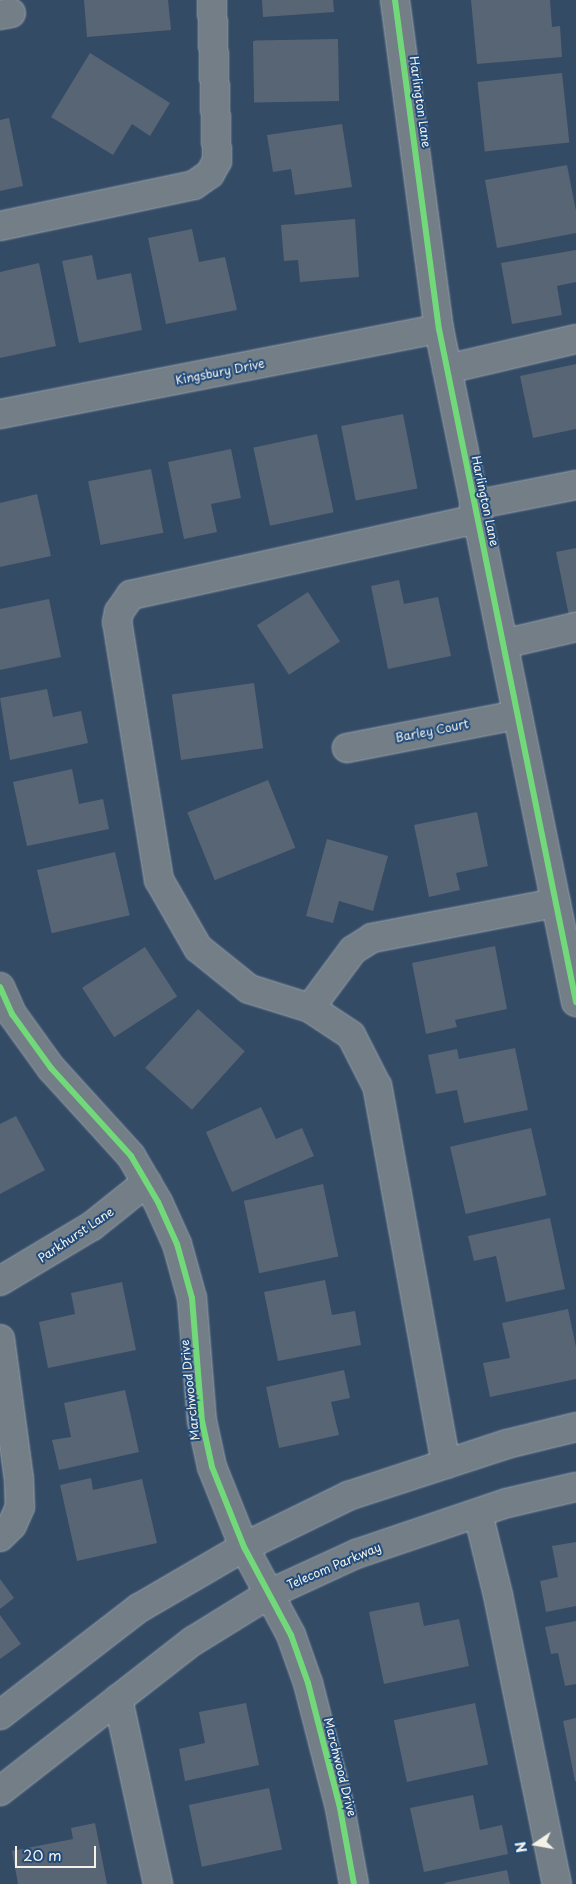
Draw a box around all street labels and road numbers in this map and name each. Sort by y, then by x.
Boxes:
street label: Harlington Lane [406,55,434,149]
street label: Kingsbury Drive [174,356,266,388]
street label: Harlington Lane [468,454,502,548]
street label: Barley Court [394,717,470,745]
street label: Parkhurst Lane [35,1204,117,1266]
street label: Marchwood Drive [178,1339,202,1441]
street label: Telecom Parkway [285,1540,383,1592]
street label: Marchwood Drive [321,1716,359,1818]

